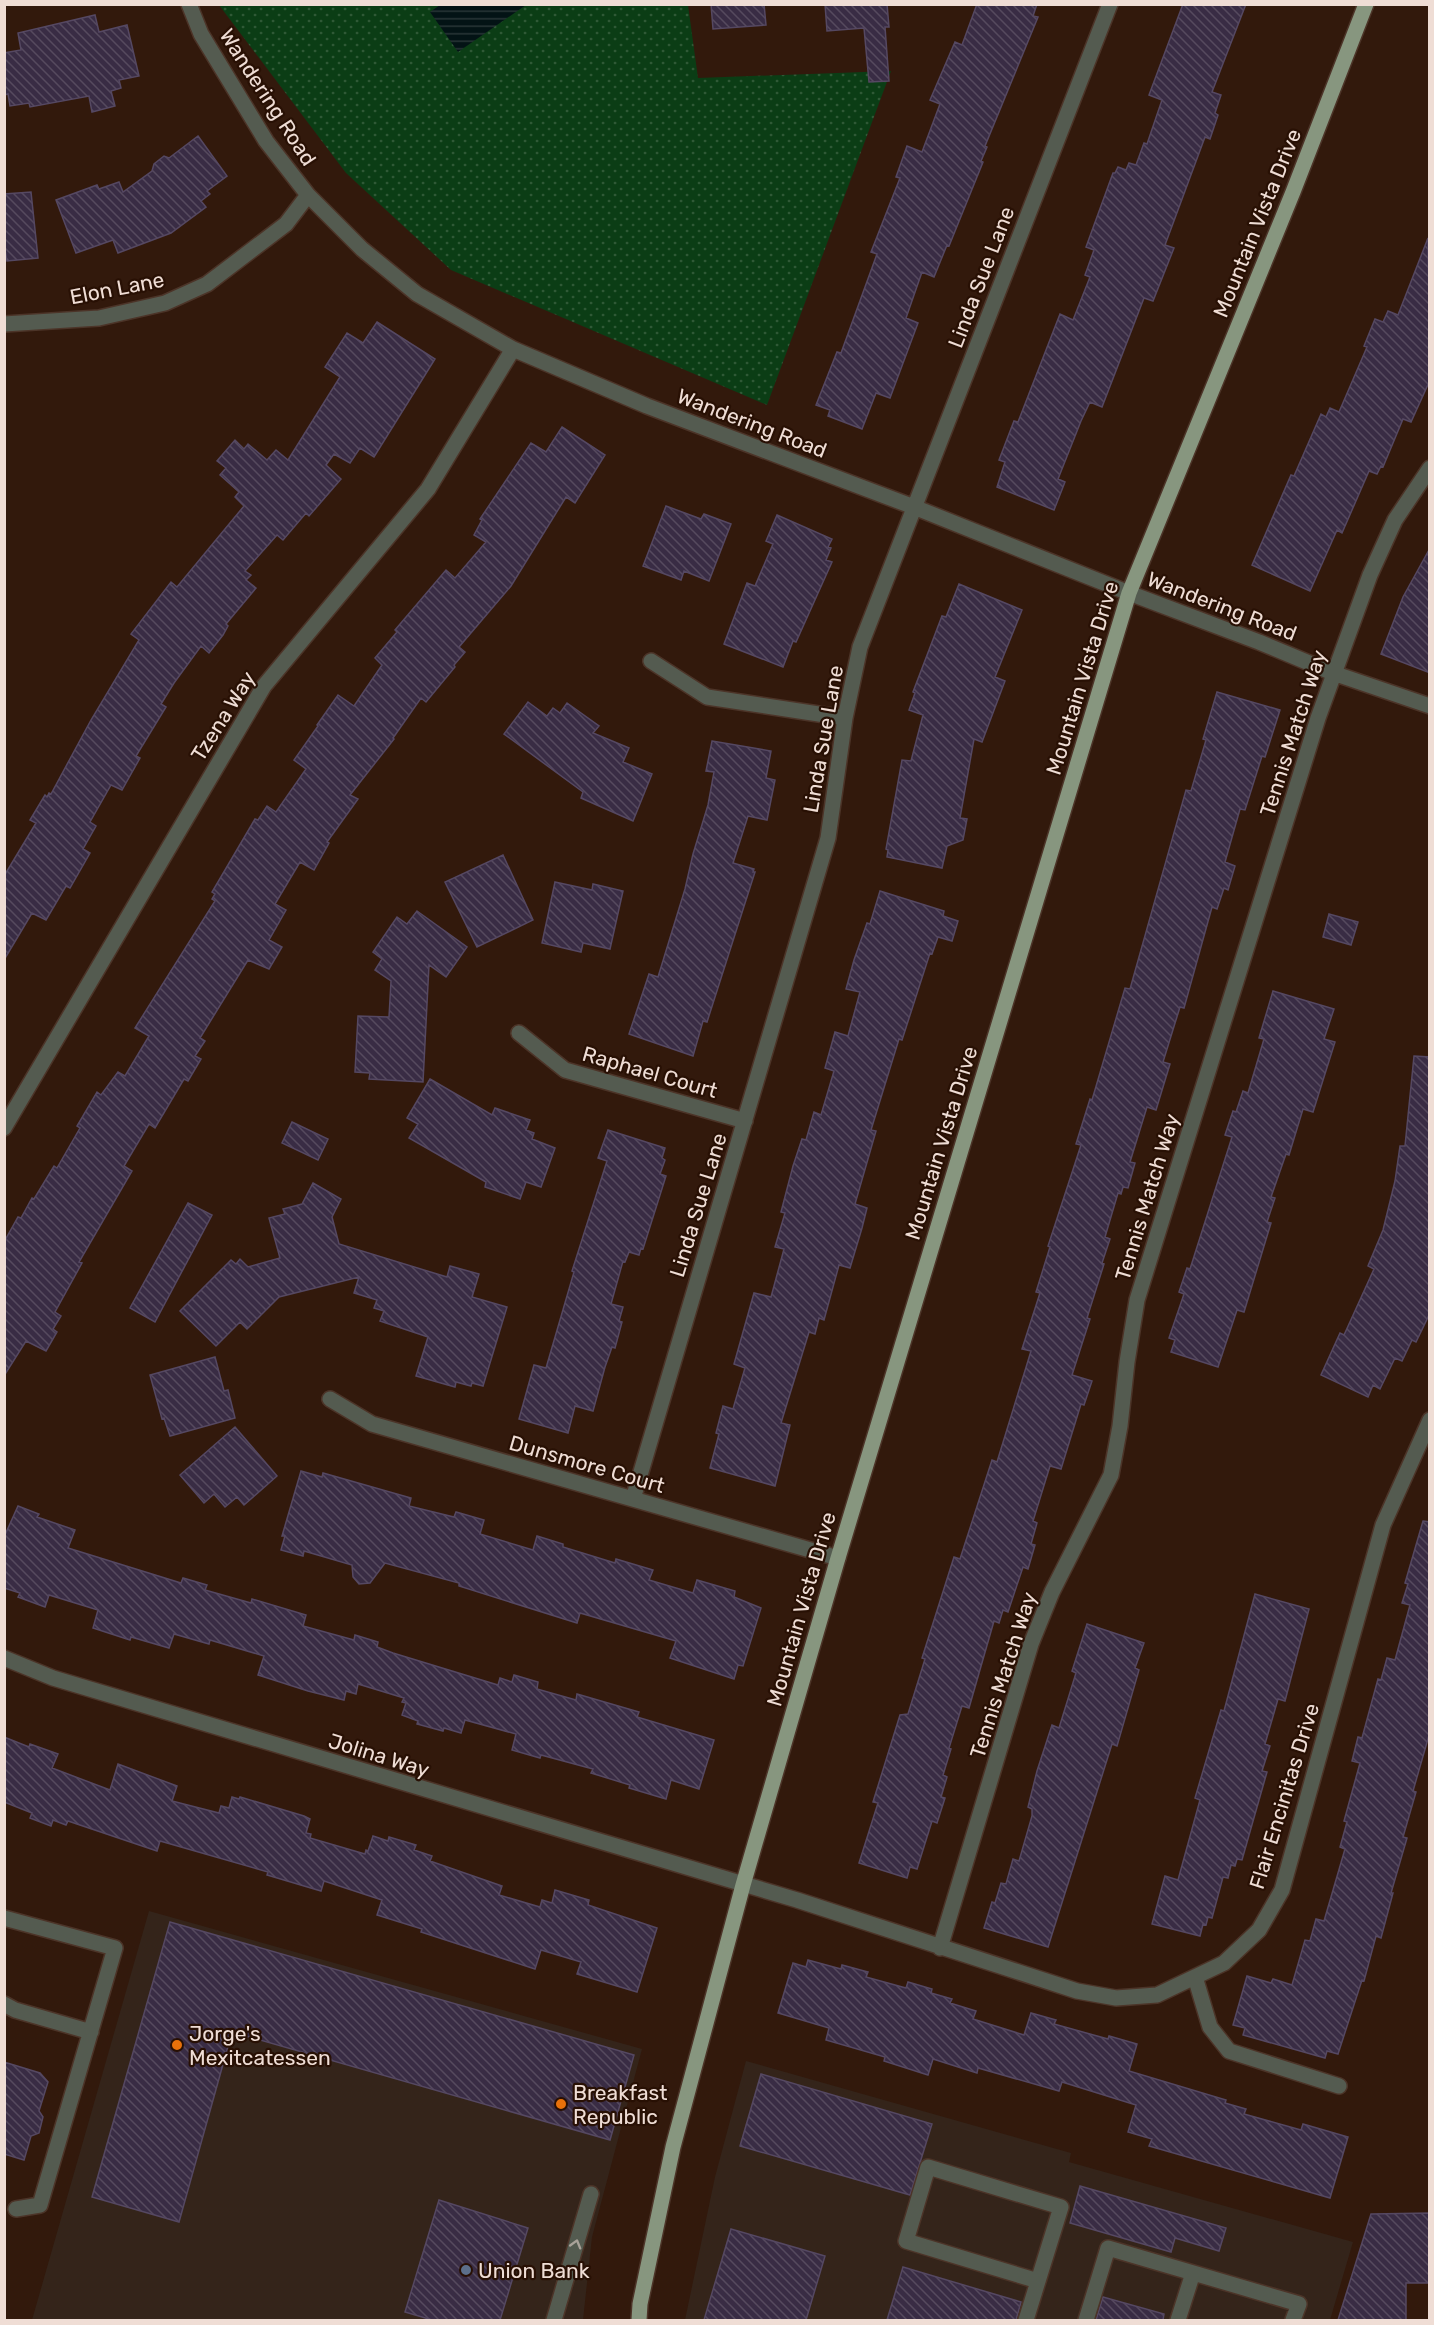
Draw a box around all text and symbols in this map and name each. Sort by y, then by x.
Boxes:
street label: Wandering Road [214,24,322,170]
street label: Mountain Vista Drive [1208,125,1306,321]
street label: Linda Sue Lane [943,203,1019,351]
street label: Elon Lane [68,267,166,309]
street label: Wandering Road [674,383,830,463]
street label: Wandering Road [1144,566,1300,646]
street label: Mountain Vista Drive [1041,578,1123,778]
street label: Tennis Match Way [1254,646,1332,819]
street label: Linda Sue Lane [798,663,848,815]
street label: Tzena Way [186,666,261,766]
street label: Raphael Court [580,1041,720,1103]
street label: Mountain Vista Drive [900,1043,982,1243]
street label: Tennis Match Way [1110,1110,1184,1283]
street label: Linda Sue Lane [664,1130,732,1280]
street label: Dunsmore Court [506,1430,668,1498]
street label: Mountain Vista Drive [761,1509,841,1709]
street label: Tennis Match Way [964,1588,1042,1761]
street label: Flair Encinitas Drive [1244,1700,1324,1892]
street label: Jolina Way [326,1728,433,1782]
place label: Jorge's Mexitcatessen [189,2021,331,2070]
marker: Jorge's Mexitcatessen [170,2038,184,2052]
place label: Breakfast Republic [573,2080,667,2129]
marker: Breakfast Republic [554,2097,568,2111]
one-way arrow [569,2239,581,2250]
place label: Union Bank [478,2258,590,2283]
marker: Union Bank [459,2263,473,2277]

